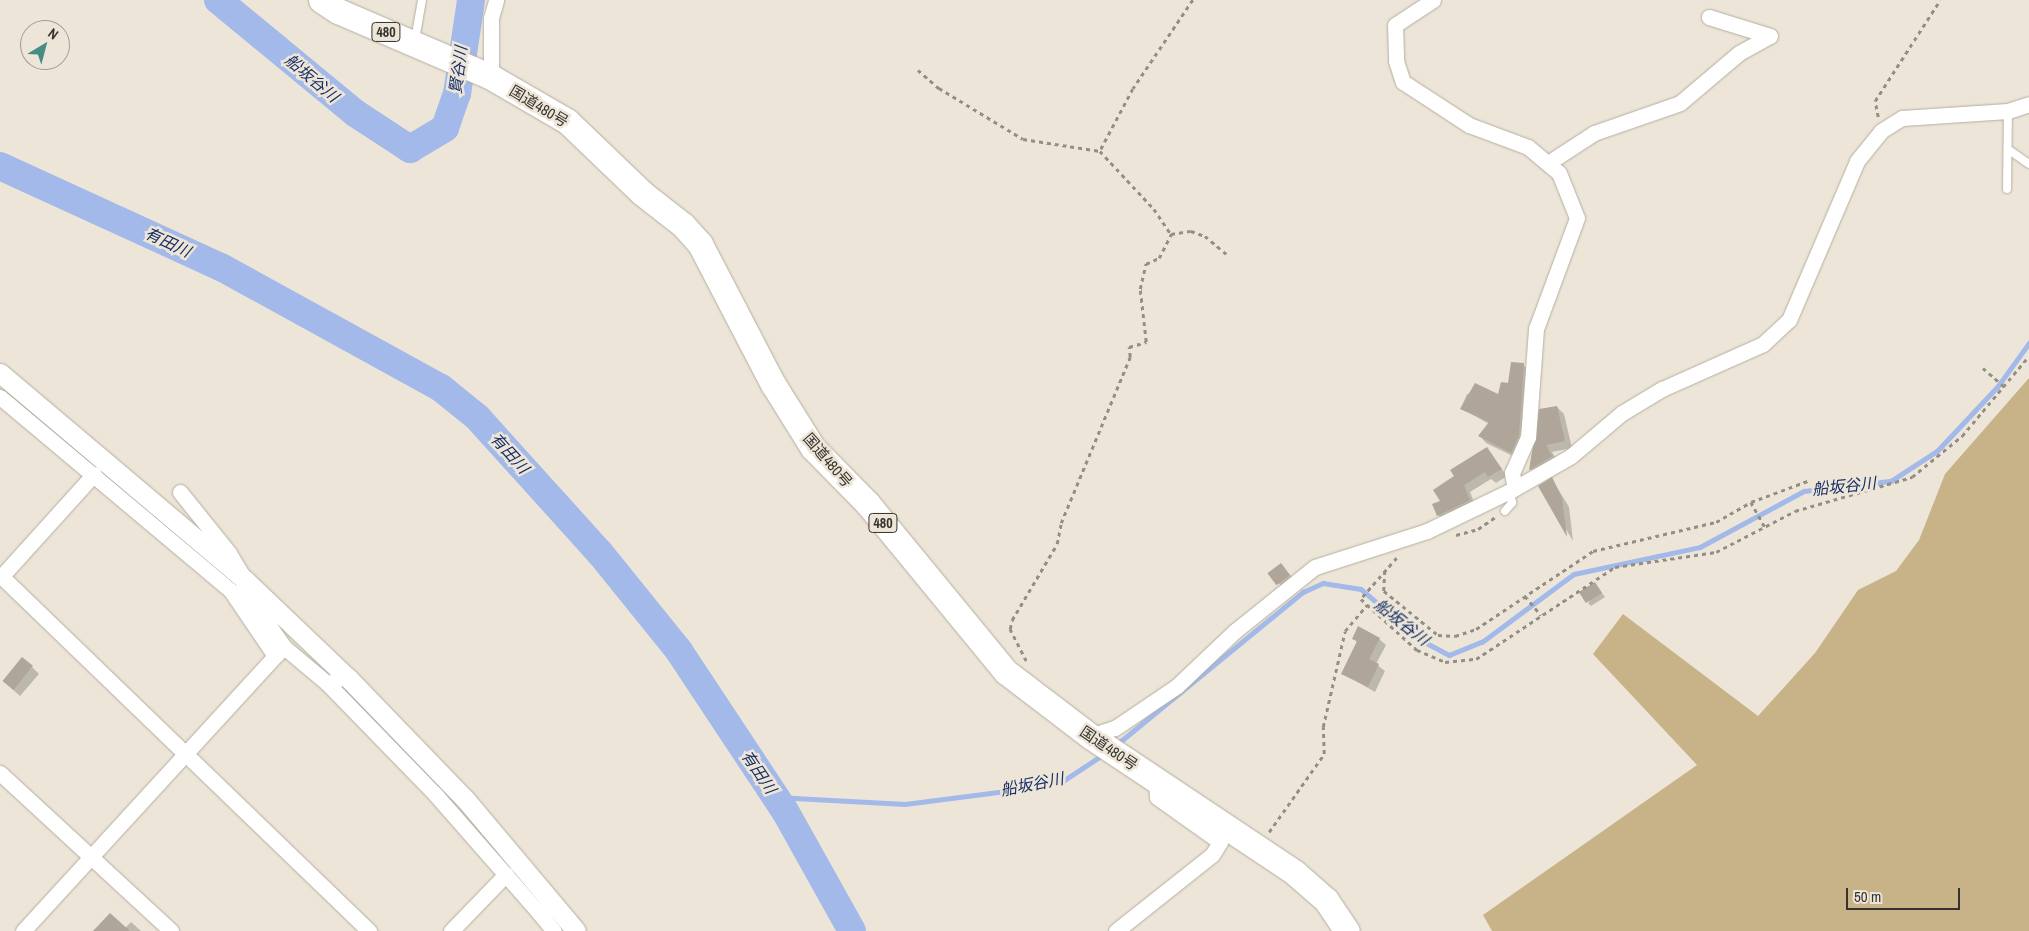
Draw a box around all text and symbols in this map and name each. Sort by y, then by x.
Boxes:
north arrow [20,20,70,70]
road number: 480 [371,21,401,44]
text: N [45,24,62,43]
water label: 賢谷川 [446,45,470,95]
water label: 船坂谷川 [281,50,343,106]
street label: 国道480号 [506,81,572,131]
water label: 有田川 [142,223,194,261]
water label: 有田川 [487,429,533,477]
street label: 国道480号 [800,429,856,491]
water label: 船坂谷川 [1811,473,1877,499]
road number: 480 [868,512,898,534]
water label: 船坂谷川 [1371,595,1433,649]
street label: 国道480号 [1077,722,1141,774]
water label: 有田川 [738,747,780,797]
water label: 船坂谷川 [999,768,1065,800]
scale bar [1849,878,1963,910]
text: 50 m [1854,886,1881,907]

